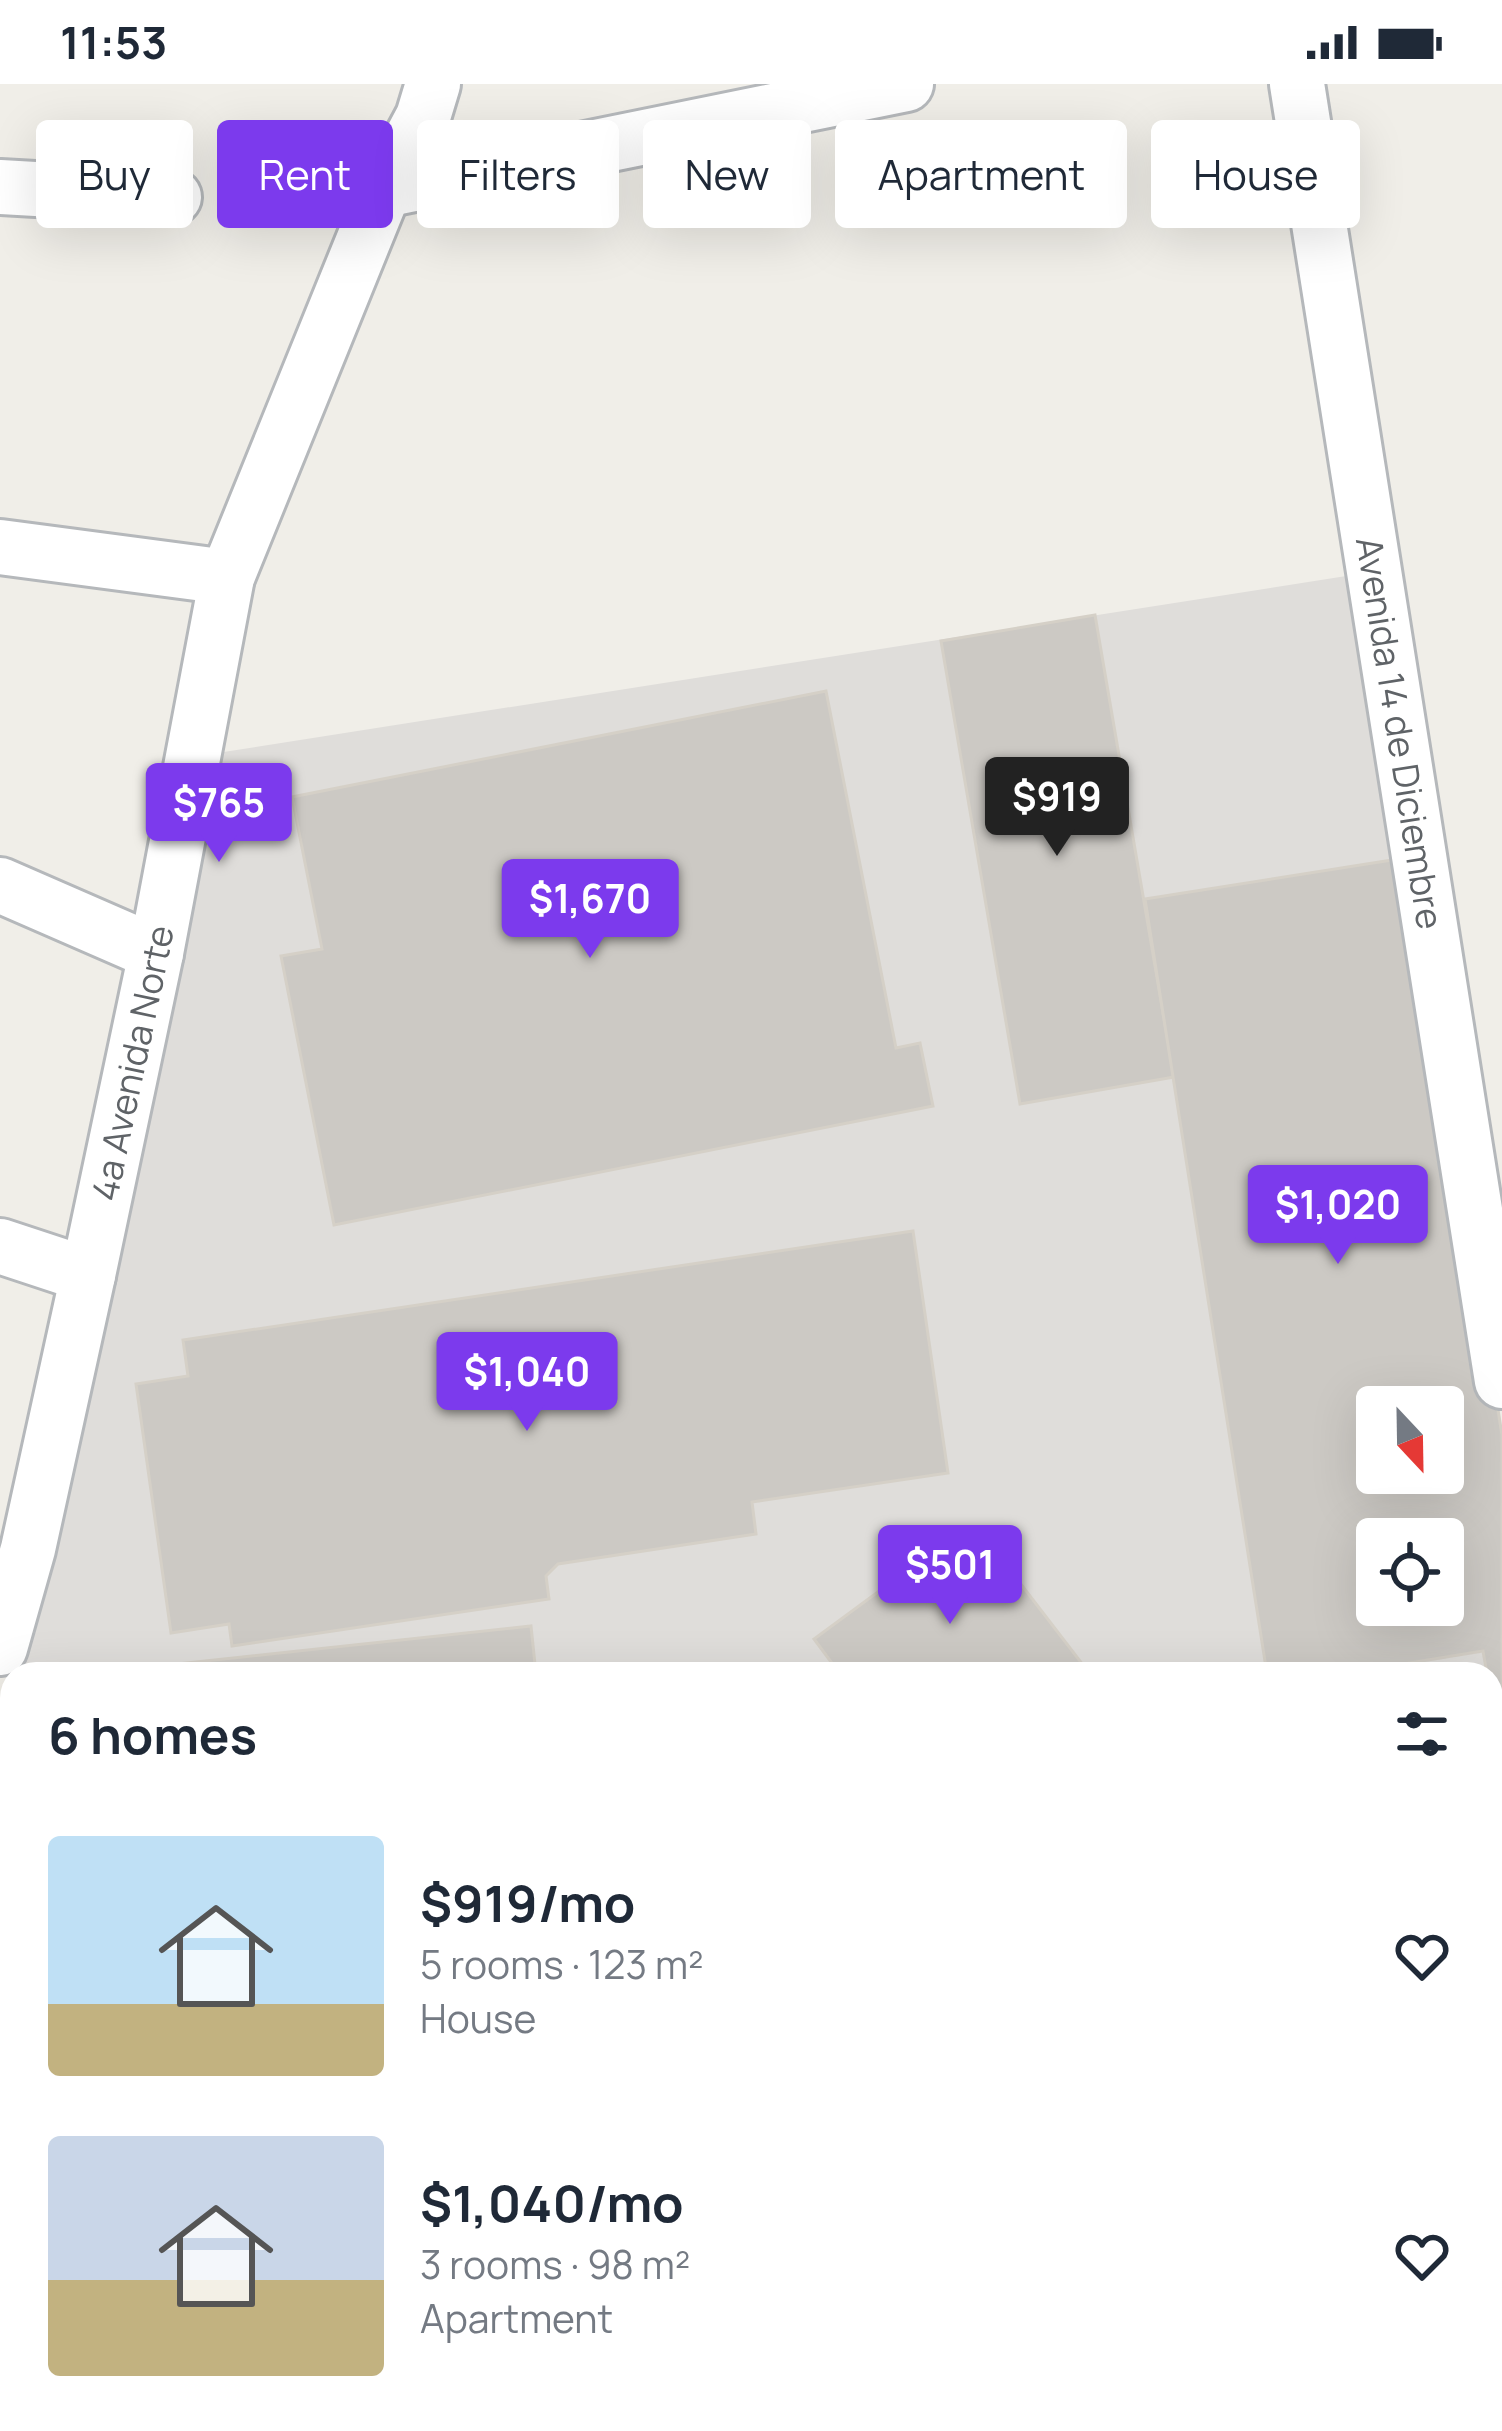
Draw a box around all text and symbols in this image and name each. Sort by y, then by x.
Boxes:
text: 11:53 [60,11,167,73]
chip: Buy [36,120,193,228]
chip: Rent [217,120,393,228]
chip: Filters [417,120,619,228]
chip: New [643,120,811,228]
chip: Apartment [835,120,1127,228]
chip: House [1151,120,1360,228]
street label: Avenida 14 de Diciembre [1345,533,1455,932]
pin: $919 [986,757,1128,859]
pin: $765 [148,763,290,865]
text: $919 [1012,769,1102,823]
text: $765 [173,775,265,829]
pin: $1,670 [492,859,688,961]
text: $1,670 [529,871,651,925]
street label: 4a Avenida Norte [79,921,185,1205]
pin: $1,020 [1240,1165,1436,1267]
text: $1,020 [1275,1177,1401,1231]
pin: $1,040 [429,1332,625,1434]
text: $1,040 [464,1344,590,1398]
north arrow [1356,1386,1464,1494]
map controls [1356,1386,1464,1626]
button: locate [1356,1518,1464,1626]
pin: $501 [879,1525,1021,1627]
text: $501 [905,1537,995,1591]
text: 6 homes [48,1700,257,1769]
icon: filters [1389,1701,1455,1767]
text: $919/mo [420,1868,635,1937]
icon: home [144,1884,288,2028]
icon: heart [1389,1923,1455,1989]
text: 5 rooms · 123 m² [420,1937,704,1991]
text: House [420,1991,536,2045]
text: $1,040/mo [420,2168,683,2237]
icon: home [144,2184,288,2328]
icon: heart [1389,2223,1455,2289]
text: 3 rooms · 98 m² [420,2237,690,2291]
text: Apartment [420,2291,613,2345]

